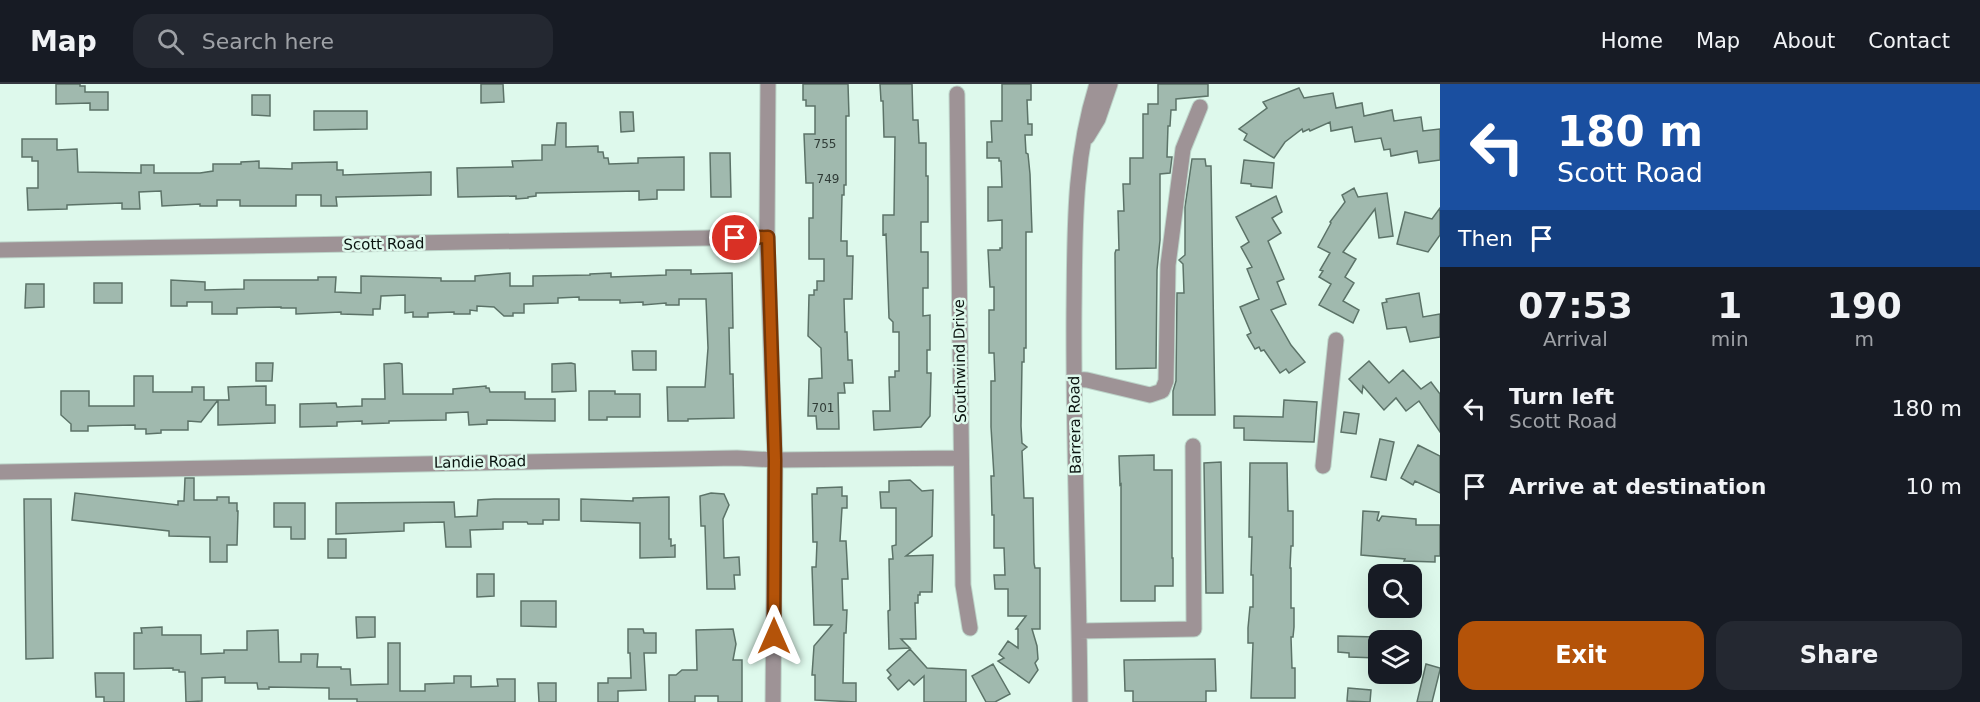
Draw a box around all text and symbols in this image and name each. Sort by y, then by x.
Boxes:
search box [133,14,553,68]
text: Map [30,25,97,58]
icon: search [154,25,187,58]
text: Search here [202,29,334,54]
text: Home [1601,29,1663,53]
text: Map [1696,29,1740,53]
text: About [1773,29,1835,53]
text: Contact [1868,29,1950,53]
text: 180 m [1557,107,1703,156]
icon: left [1458,108,1536,186]
house number: 755 [814,137,836,151]
text: Scott Road [1557,157,1703,188]
house number: 749 [817,172,839,186]
pin [709,212,760,263]
icon: arrive [718,221,751,254]
icon: arrive [1525,222,1558,255]
text: Then [1458,226,1513,251]
street label: Scott Road [343,234,425,254]
text: 07:53 [1518,285,1633,326]
text: 1 [1717,285,1742,326]
text: 190 [1827,285,1902,326]
street label: Southwind Drive [950,299,970,423]
text: Arrival [1543,327,1608,351]
text: min [1711,327,1749,351]
text: m [1855,327,1874,351]
street label: Barrera Road [1065,376,1085,474]
text: Turn left [1509,384,1614,409]
icon: left [1458,392,1491,425]
text: 180 m [1892,396,1962,421]
house number: 701 [812,401,834,415]
text: Scott Road [1509,409,1617,433]
street label: Landie Road [434,452,526,472]
icon: arrive [1458,470,1491,503]
text: Arrive at destination [1509,474,1766,499]
text: 10 m [1906,474,1962,499]
map controls [1368,564,1422,684]
button: search [1368,564,1422,618]
position arrow [742,604,806,668]
button: Exit [1458,621,1704,690]
button: Share [1716,621,1962,690]
button: layers [1368,630,1422,684]

